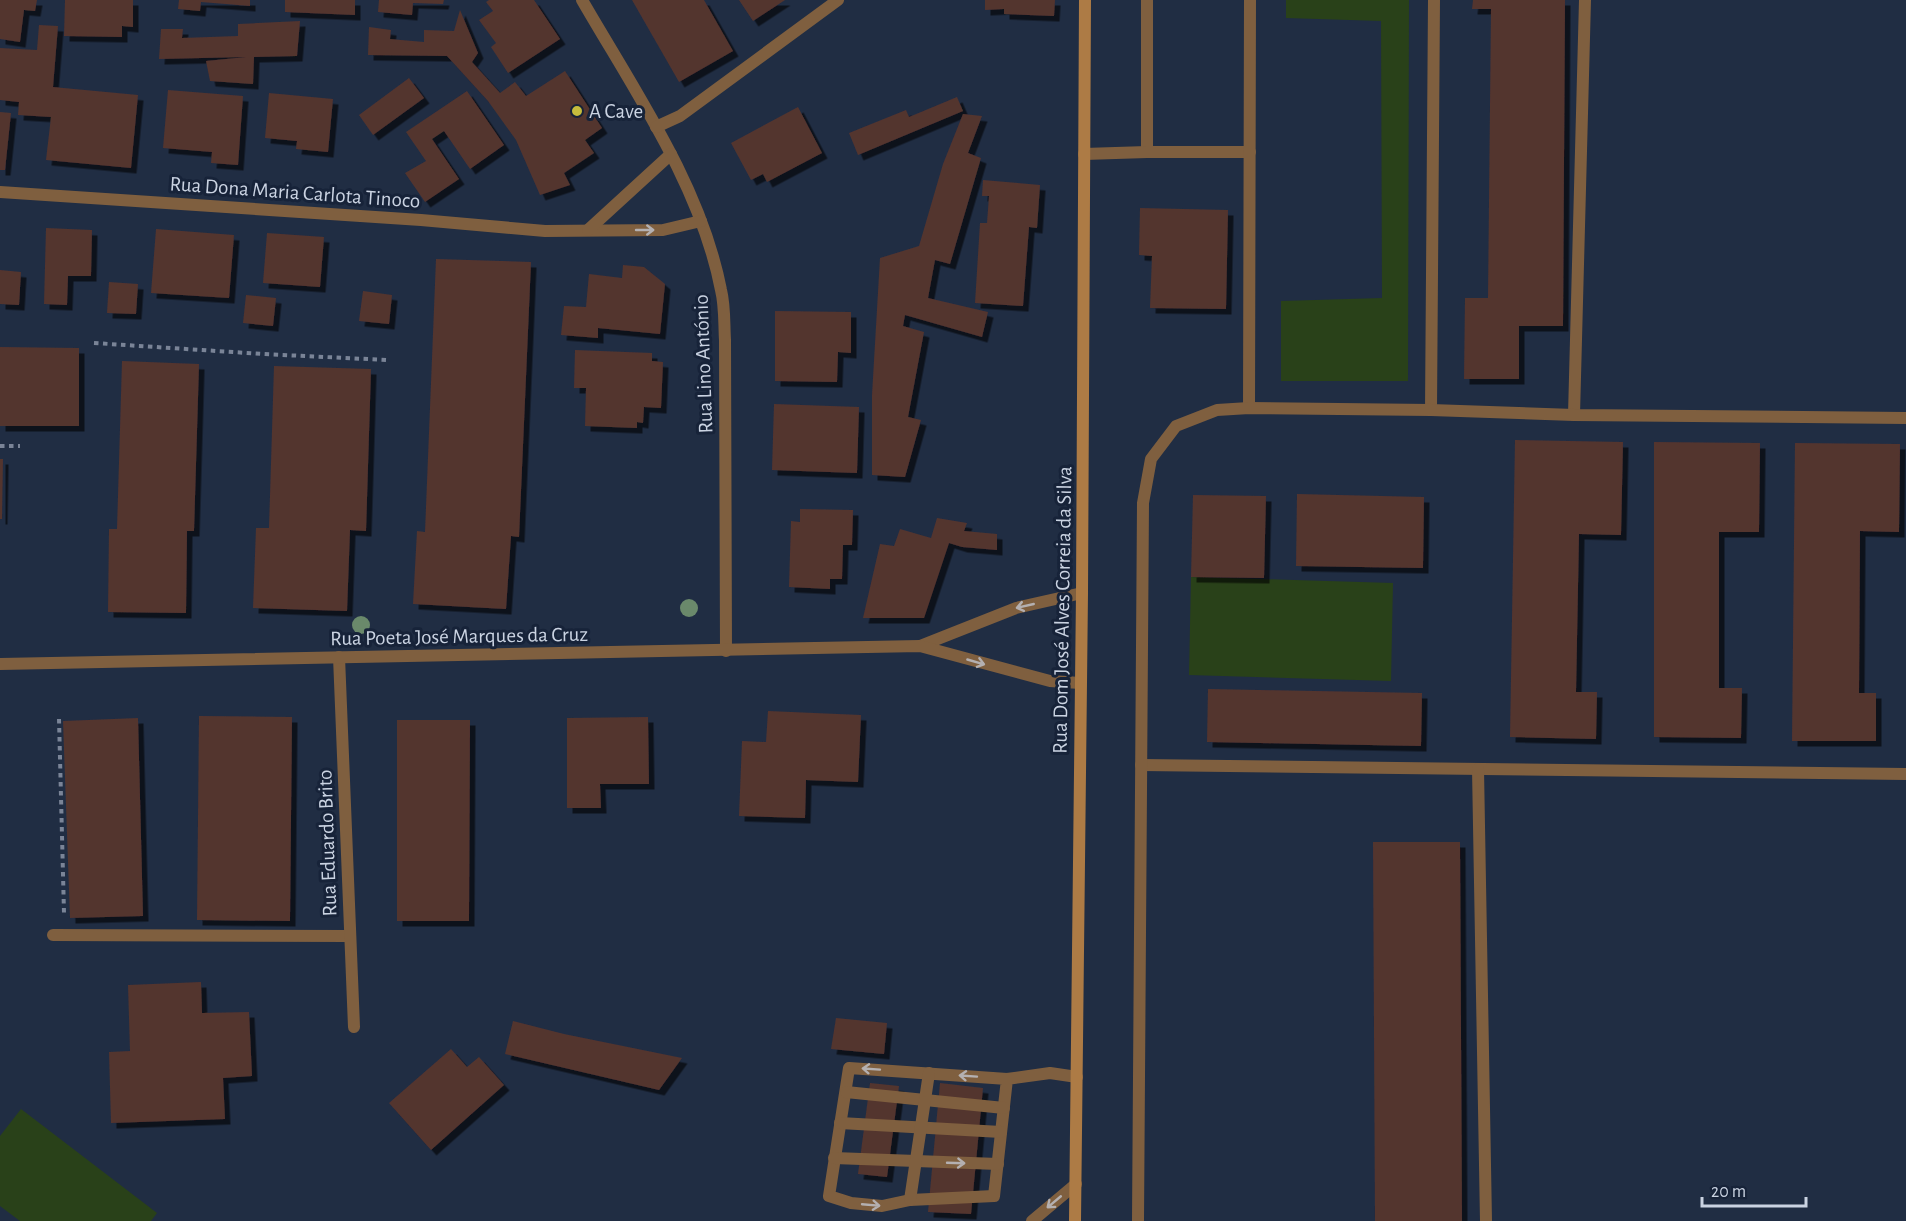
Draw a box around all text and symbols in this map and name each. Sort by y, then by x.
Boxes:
place label: A Cave [589,101,643,122]
marker: A Cave [570,104,584,118]
street label: Rua Dona Maria Carlota Tinoco [169,173,421,212]
one-way arrow [635,224,655,236]
street label: Rua Lino António [691,294,716,434]
street label: Rua Dom José Alves Correia da Silva [1049,466,1076,754]
one-way arrow [1016,601,1035,613]
street label: Rua Poeta José Marques da Cruz [330,624,588,649]
one-way arrow [966,656,985,668]
street label: Rua Eduardo Brito [314,769,341,917]
one-way arrow [861,1063,881,1074]
one-way arrow [959,1070,979,1081]
one-way arrow [945,1157,965,1168]
scale bar [1702,1170,1806,1208]
text: 20 m [1711,1183,1746,1201]
one-way arrow [1046,1196,1062,1209]
one-way arrow [861,1199,881,1210]

